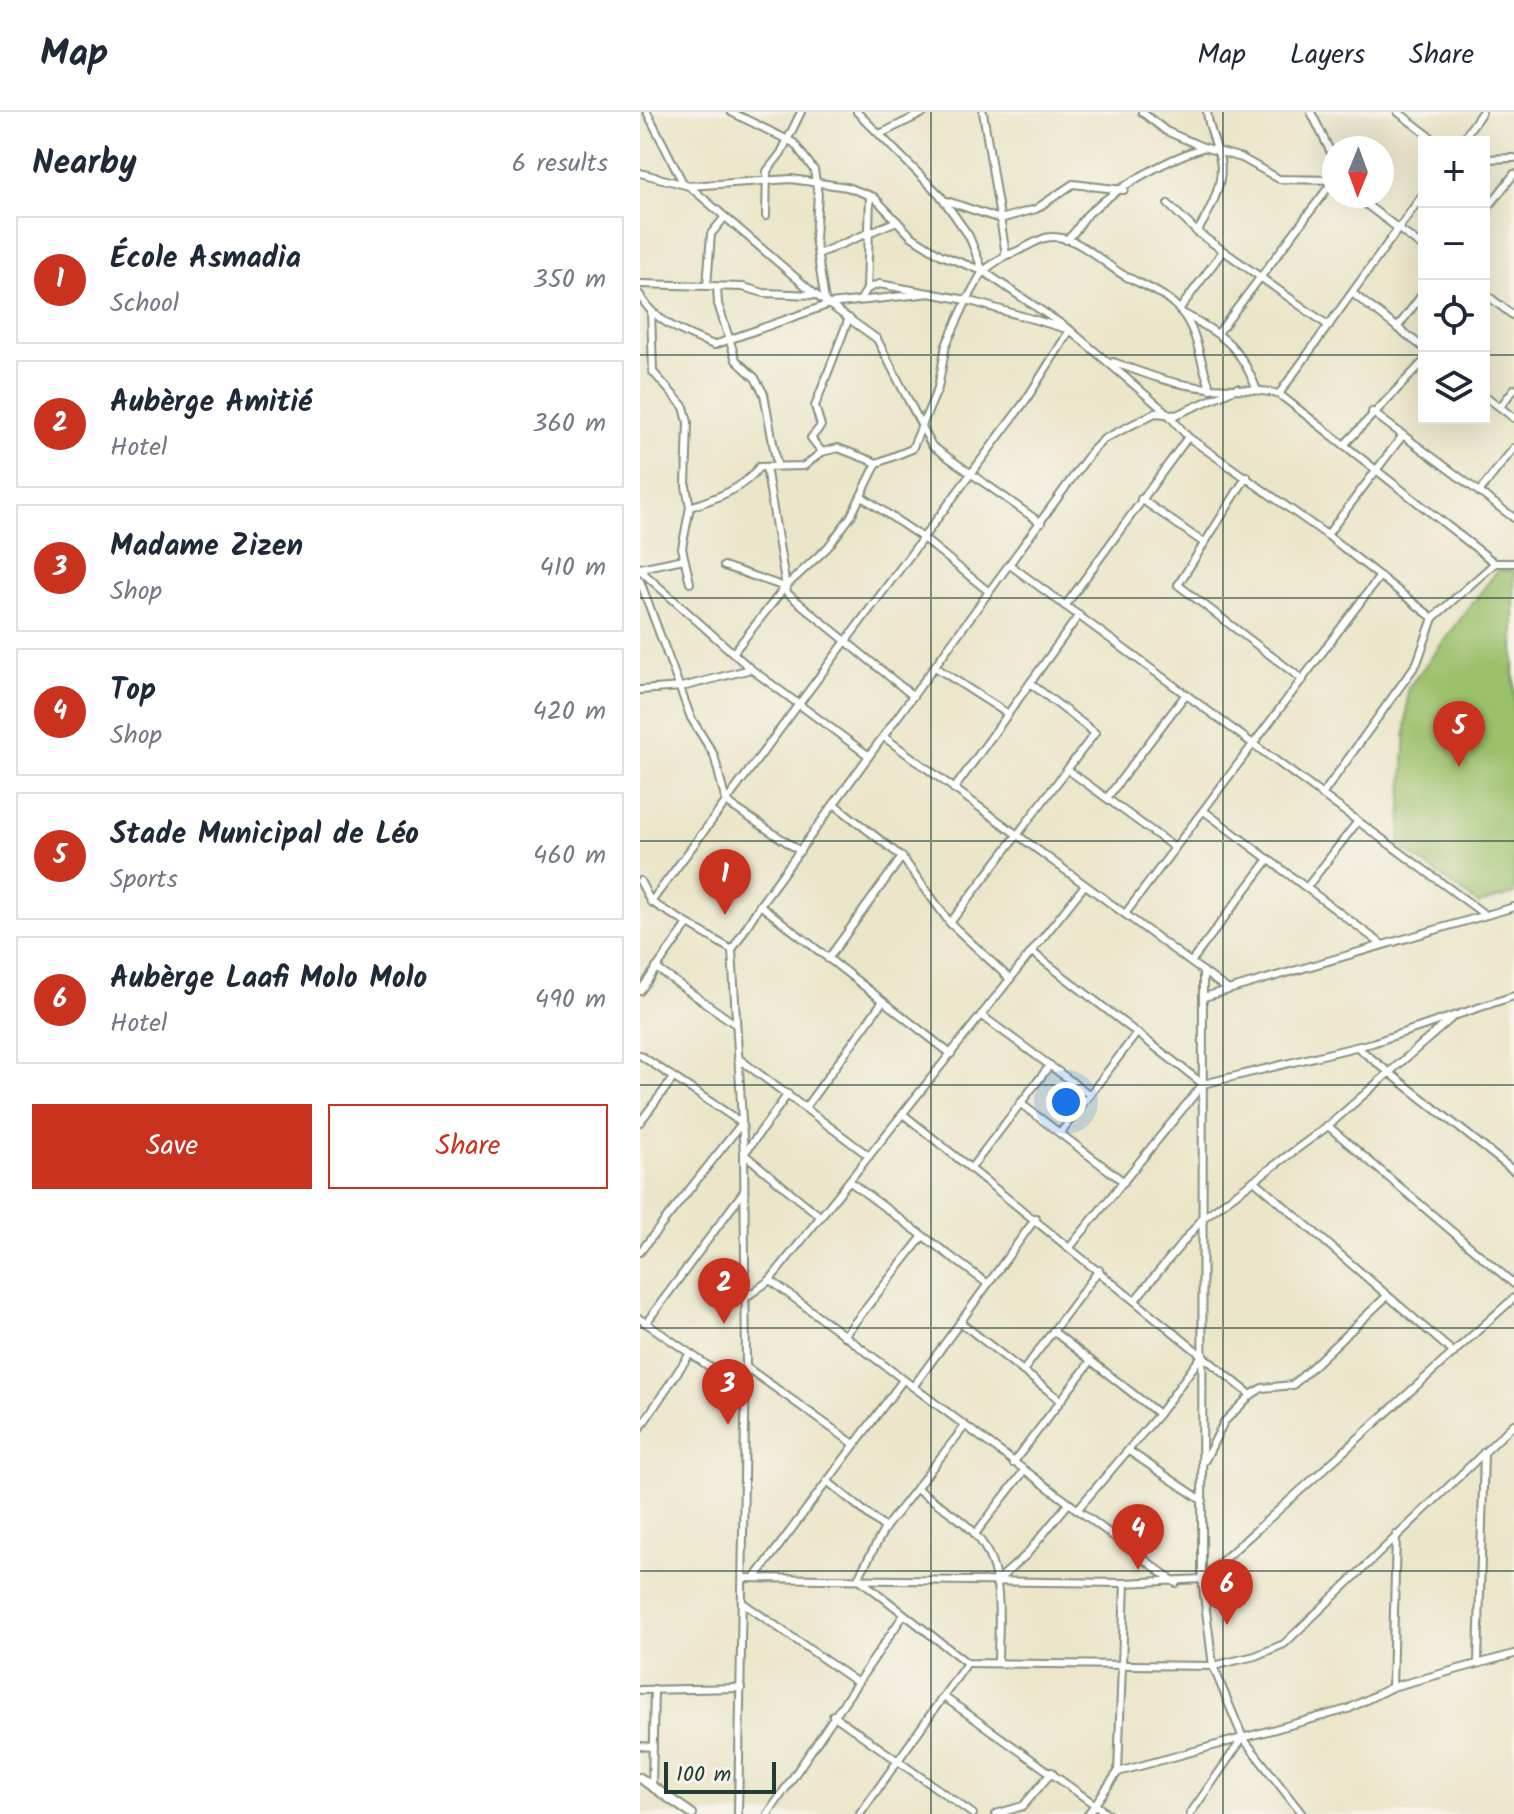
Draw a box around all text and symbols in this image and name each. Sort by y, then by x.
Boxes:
text: Map [40,25,109,85]
text: Map [1197,33,1246,78]
text: Layers [1290,33,1365,78]
text: Share [1409,33,1474,78]
north arrow [1322,136,1394,208]
map controls [1418,136,1490,424]
button: + [1418,136,1490,208]
text: Nearby [32,137,137,191]
text: 6 results [512,143,608,185]
button: − [1418,208,1490,280]
text: École Asmadia [110,235,301,283]
text: 1 [56,259,64,301]
text: 350 m [533,259,606,301]
button: locate [1418,280,1490,352]
text: School [110,283,179,325]
button: layers [1418,352,1490,424]
text: Aubèrge Amitié [110,379,312,427]
text: 2 [52,403,68,445]
text: 360 m [533,403,606,445]
text: Hotel [110,427,167,469]
text: Madame Zizen [110,523,303,571]
text: 3 [53,547,67,589]
text: 410 m [539,547,606,589]
text: Shop [110,571,162,613]
text: Top [110,667,156,715]
text: 4 [53,691,67,733]
text: 420 m [532,691,606,733]
pin: 5 [1433,701,1485,767]
text: Shop [110,715,162,757]
text: Stade Municipal de Léo [110,811,419,859]
text: 5 [53,835,67,877]
text: 460 m [533,835,606,877]
pin: 1 [699,849,751,915]
text: Sports [110,859,178,901]
text: Aubèrge Laafi Molo Molo [110,955,427,1003]
text: 6 [53,979,67,1021]
text: 490 m [535,979,606,1021]
text: Hotel [110,1003,167,1045]
your location [1046,1082,1086,1122]
button: Save [32,1104,312,1189]
button: Share [328,1104,608,1189]
pin: 2 [698,1258,750,1324]
pin: 3 [702,1359,754,1425]
pin: 4 [1112,1504,1164,1570]
pin: 6 [1201,1559,1253,1625]
scale bar [664,1758,776,1794]
text: 100 m [676,1758,731,1793]

